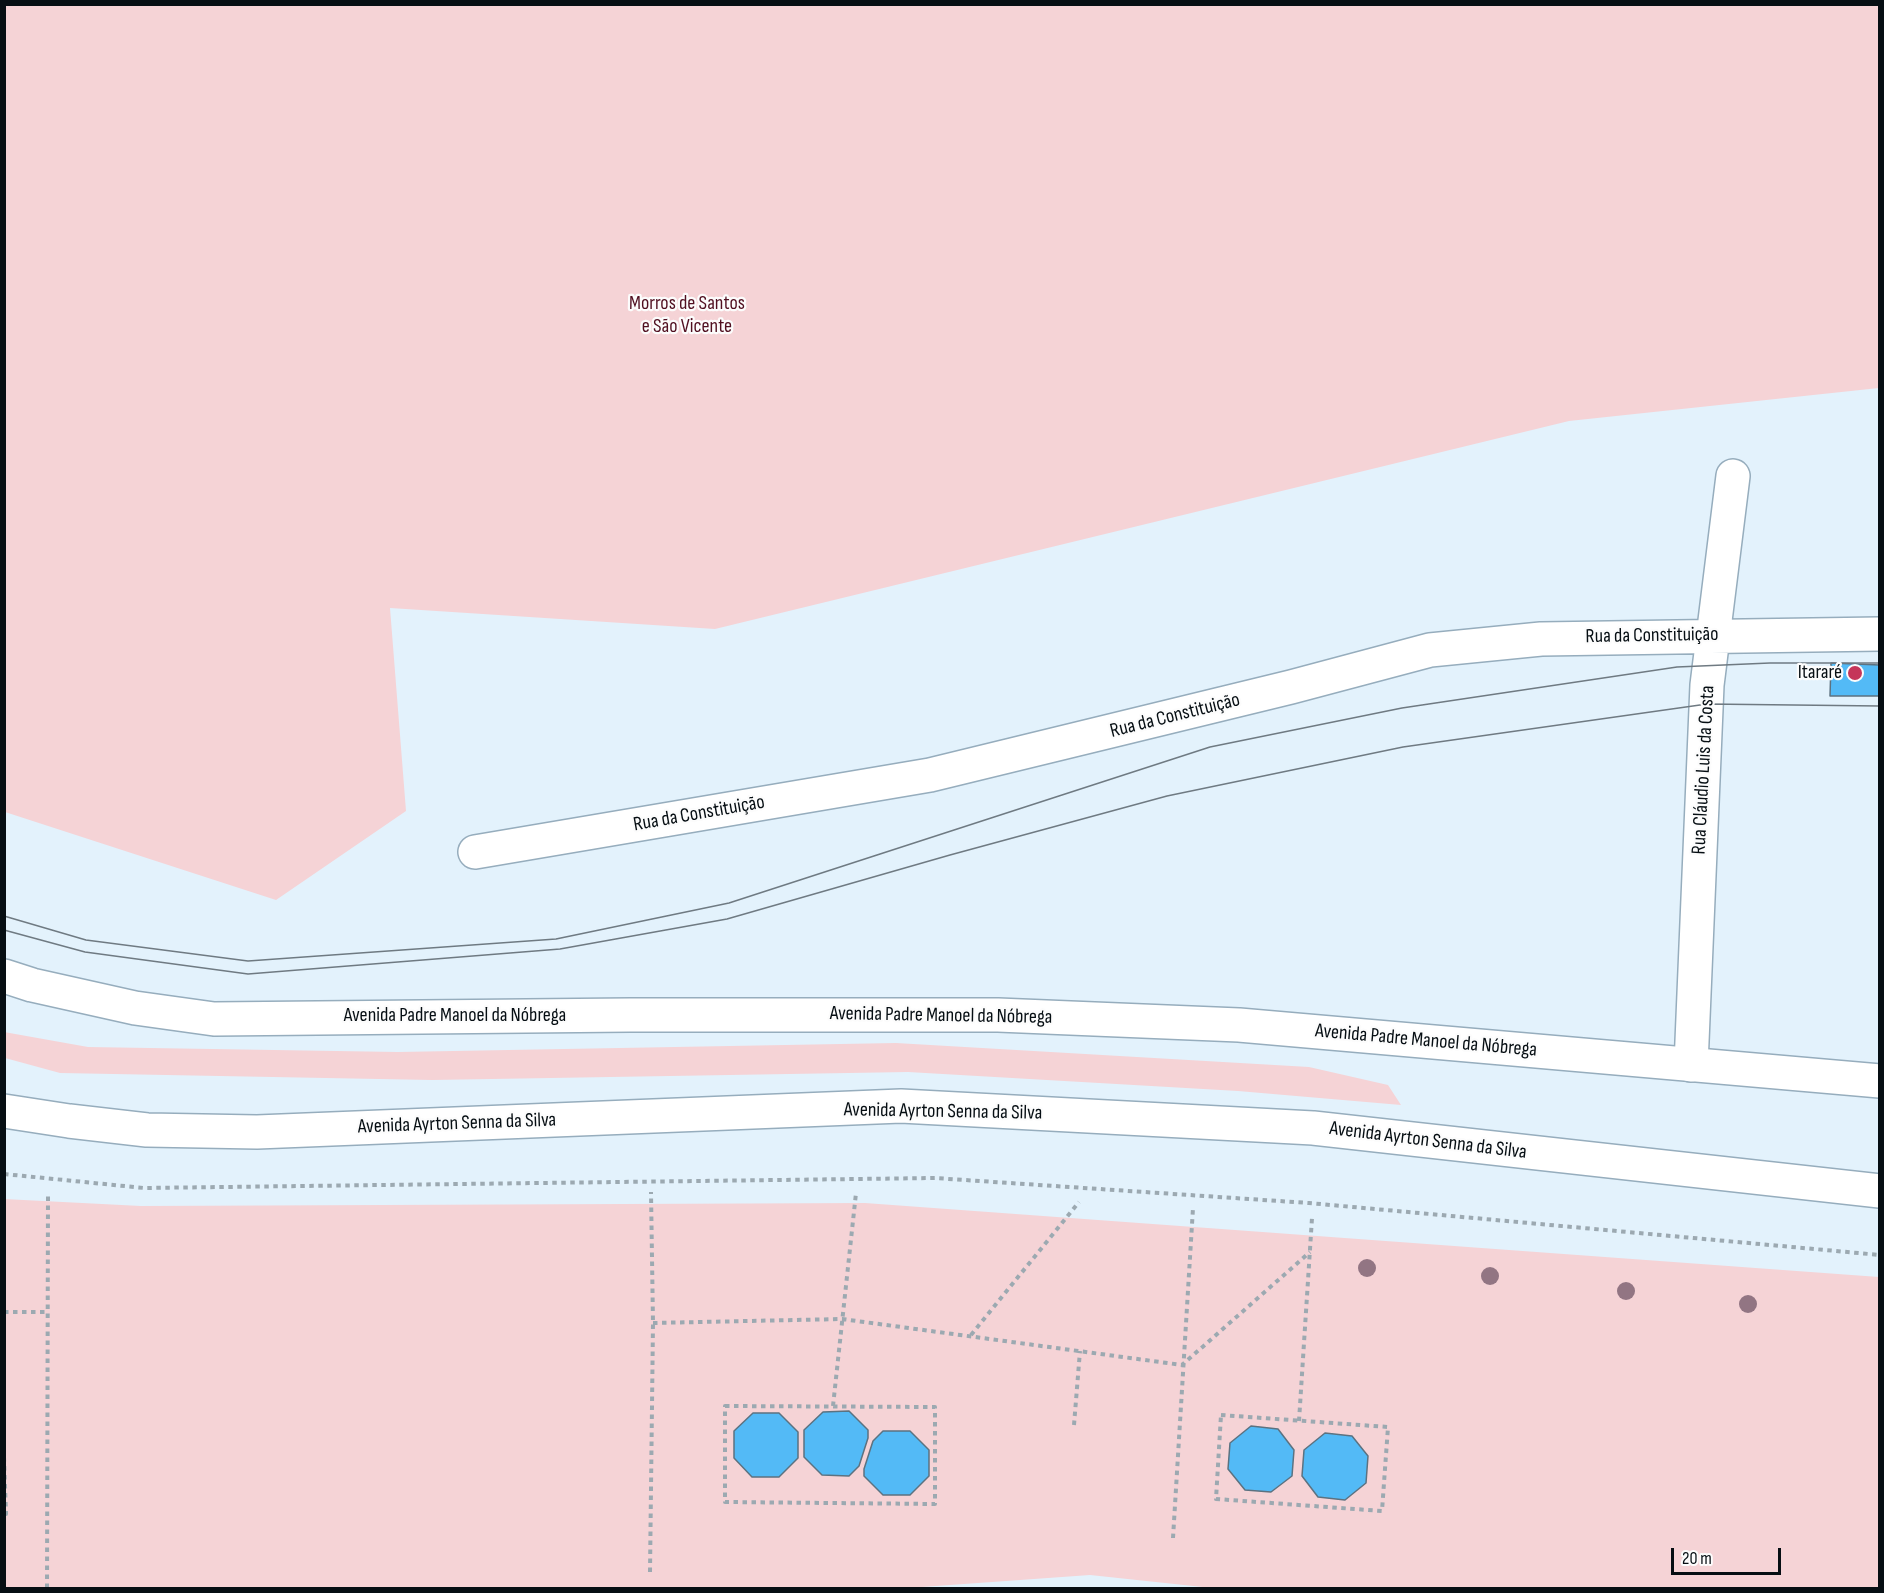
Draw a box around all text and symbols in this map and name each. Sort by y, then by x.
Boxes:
park label: Morros de Santos e São Vicente [629,292,745,339]
street label: Rua da Constituição [1585,623,1719,649]
place label: Itararé [1798,661,1842,685]
marker: Itararé [1846,664,1864,682]
street label: Rua Cláudio Luis da Costa [1688,685,1720,855]
street label: Rua da Constituição [1108,688,1242,744]
street label: Rua da Constituição [631,791,767,837]
street label: Avenida Padre Manoel da Nóbrega [830,1002,1052,1030]
street label: Avenida Padre Manoel da Nóbrega [344,1004,566,1028]
street label: Avenida Padre Manoel da Nóbrega [1314,1019,1538,1063]
street label: Avenida Ayrton Senna da Silva [844,1098,1042,1126]
street label: Avenida Ayrton Senna da Silva [357,1109,557,1139]
street label: Avenida Ayrton Senna da Silva [1328,1117,1528,1165]
scale bar [1674,1536,1784,1574]
text: 20 m [1682,1548,1712,1569]

